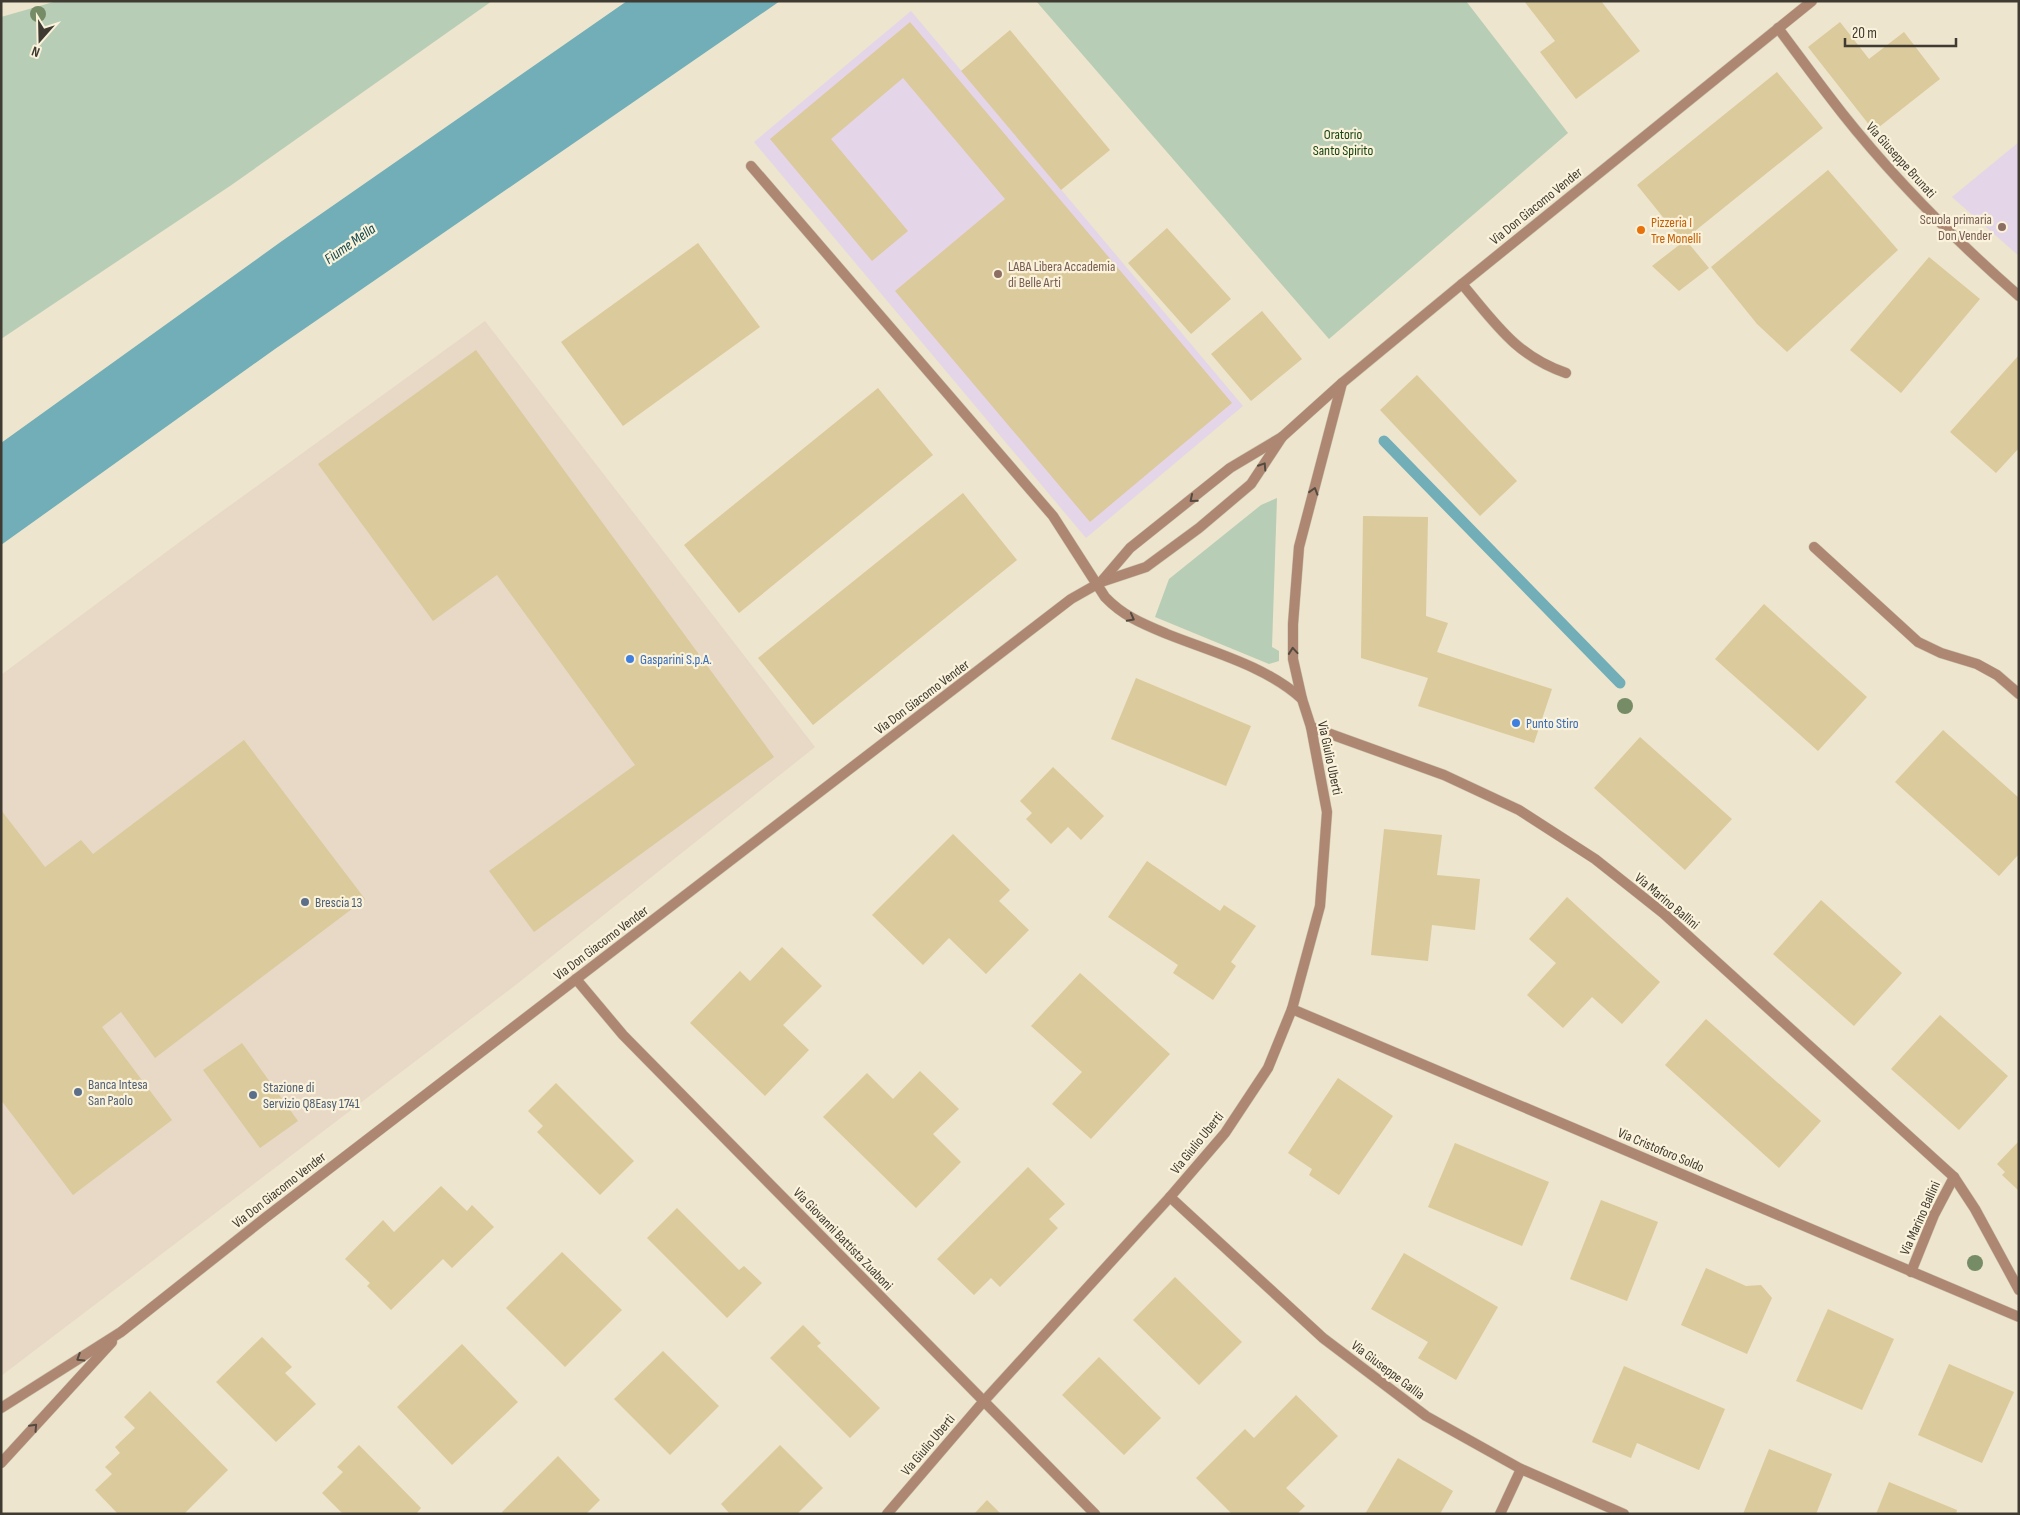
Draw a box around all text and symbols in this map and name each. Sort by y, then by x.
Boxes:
north arrow [15,15,65,65]
scale bar [1845,15,1956,47]
text: 20 m [1852,24,1877,43]
text: N [29,42,42,61]
street label: Via Giuseppe Brunati [1862,118,1940,202]
park label: Oratorio Santo Spirito [1313,126,1374,159]
street label: Via Don Giacomo Vender [1486,164,1586,248]
place label: Scuola primaria Don Vender [1920,211,1992,244]
place label: Pizzeria I Tre Monelli [1651,214,1701,247]
water label: Fiume Mella [321,219,379,269]
marker: Scuola primaria Don Vender [1996,221,2008,233]
marker: Pizzeria I Tre Monelli [1635,224,1647,236]
place label: LABA Libera Accademia di Belle Arti [1008,258,1115,291]
marker: LABA Libera Accademia di Belle Arti [992,268,1004,280]
one-way arrow [1257,462,1267,471]
one-way arrow [1308,487,1318,496]
one-way arrow [1189,493,1198,502]
one-way arrow [1126,612,1135,622]
one-way arrow [1288,647,1299,655]
place label: Gasparini S.p.A. [640,651,712,668]
marker: Gasparini S.p.A. [624,653,636,665]
street label: Via Don Giacomo Vender [871,656,973,738]
place label: Punto Stiro [1526,715,1579,732]
marker: Punto Stiro [1510,717,1522,729]
street label: Via Giulio Uberti [1314,720,1346,796]
street label: Via Marino Ballini [1631,869,1703,933]
place label: Brescia 13 [315,894,362,911]
marker: Brescia 13 [299,896,311,908]
street label: Via Don Giacomo Vender [550,902,652,984]
place label: Banca Intesa San Paolo [88,1076,148,1109]
place label: Stazione di Servizio Q8Easy 1741 [263,1079,360,1112]
marker: Banca Intesa San Paolo [72,1086,84,1098]
marker: Stazione di Servizio Q8Easy 1741 [247,1089,259,1101]
street label: Via Giulio Uberti [1167,1109,1227,1177]
street label: Via Cristoforo Soldo [1615,1124,1707,1176]
street label: Via Don Giacomo Vender [229,1148,329,1232]
street label: Via Marino Ballini [1896,1178,1944,1258]
street label: Via Giovanni Battista Zuaboni [790,1184,896,1294]
street label: Via Giuseppe Gallia [1348,1337,1428,1403]
one-way arrow [77,1351,86,1361]
street label: Via Giulio Uberti [897,1411,959,1479]
one-way arrow [28,1423,37,1432]

